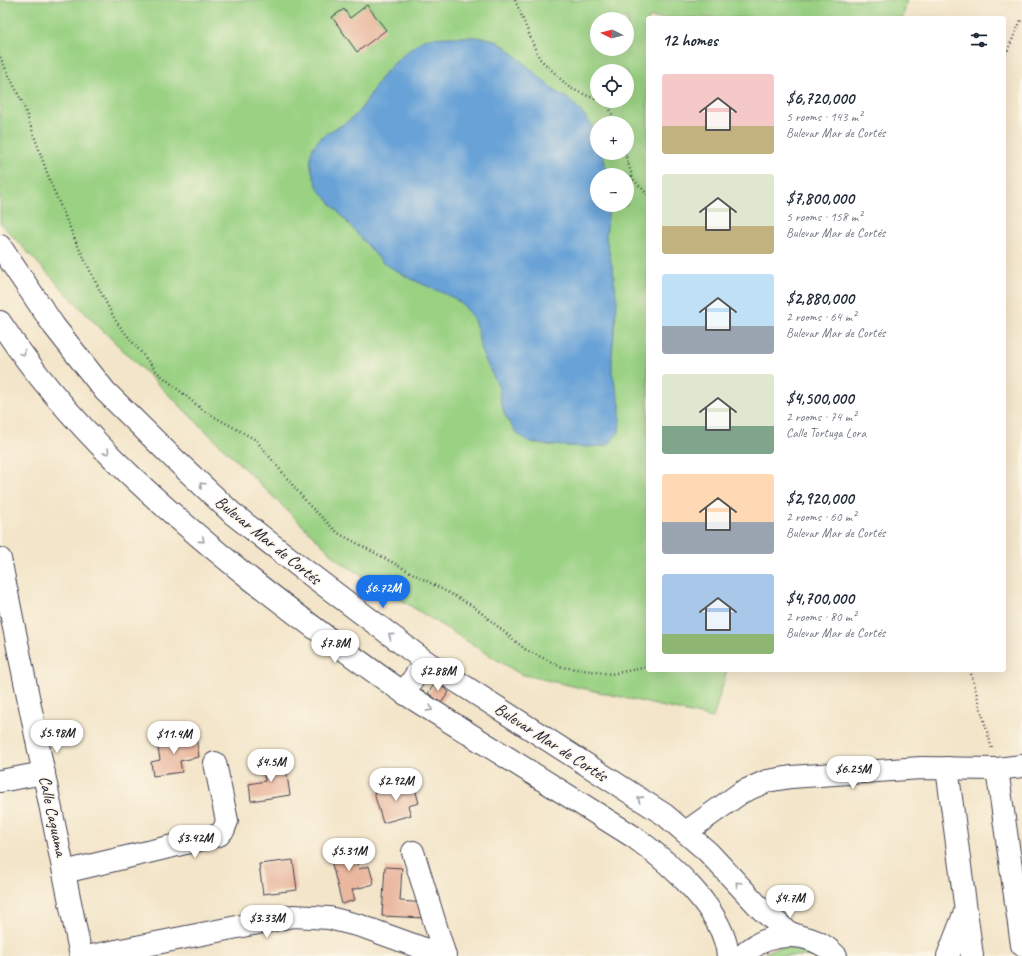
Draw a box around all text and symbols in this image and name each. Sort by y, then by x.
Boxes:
north arrow [590,12,634,56]
map controls [590,12,634,212]
icon: filters [968,29,990,51]
text: 12 homes [662,30,718,51]
button: locate [590,64,634,108]
text: $6,720,000 [786,88,854,109]
icon: home [694,90,742,138]
text: 5 rooms · 143 m² [786,109,862,125]
button: + [590,116,634,160]
text: Bulevar Mar de Cortés [786,125,885,141]
button: − [590,168,634,212]
text: $7,800,000 [786,188,854,209]
icon: home [694,190,742,238]
text: 5 rooms · 158 m² [786,209,862,225]
text: Bulevar Mar de Cortés [786,225,885,241]
text: $2,880,000 [786,288,854,309]
icon: home [694,290,742,338]
text: 2 rooms · 64 m² [786,309,856,325]
text: Bulevar Mar de Cortés [786,325,885,341]
one-way arrow [18,349,25,356]
text: $4,500,000 [786,388,854,409]
icon: home [694,390,742,438]
text: 2 rooms · 74 m² [786,409,856,425]
text: Calle Tortuga Lora [786,425,866,441]
one-way arrow [102,447,110,455]
one-way arrow [199,482,207,489]
text: $2,920,000 [786,488,854,509]
icon: home [694,490,742,538]
street label: Bulevar Mar de Cortés [211,491,327,590]
text: 2 rooms · 60 m² [786,509,856,525]
text: Bulevar Mar de Cortés [786,525,885,541]
one-way arrow [198,536,205,543]
pin: $6.72M [350,575,416,609]
text: $6.72M [365,580,401,596]
text: $4,700,000 [786,588,854,609]
icon: home [694,590,742,638]
text: 2 rooms · 80 m² [786,609,856,625]
text: Bulevar Mar de Cortés [786,625,885,641]
pin: $7.8M [307,630,363,664]
one-way arrow [388,634,395,641]
text: $7.8M [320,635,350,651]
pin: $2.88M [405,658,471,692]
text: $2.88M [420,663,456,679]
street label: Bulevar Mar de Cortés [491,698,613,787]
one-way arrow [426,705,433,712]
pin: $5.98M [24,720,90,754]
pin: $11.4M [141,721,207,755]
text: $5.98M [39,725,75,741]
text: $11.4M [156,726,192,742]
pin: $4.5M [243,749,299,783]
text: $4.5M [256,754,286,770]
pin: $6.25M [820,756,886,790]
text: $6.25M [835,761,871,777]
pin: $2.92M [363,768,429,802]
text: $2.92M [378,773,414,789]
street label: Calle Caguama [34,774,72,860]
one-way arrow [637,796,644,804]
pin: $3.42M [162,825,228,859]
text: $3.42M [177,830,213,846]
pin: $5.31M [316,838,382,872]
text: $5.31M [331,843,367,859]
one-way arrow [735,881,743,889]
pin: $4.7M [762,885,818,919]
text: $4.7M [775,890,805,906]
pin: $3.33M [234,905,300,939]
text: $3.33M [249,910,285,926]

